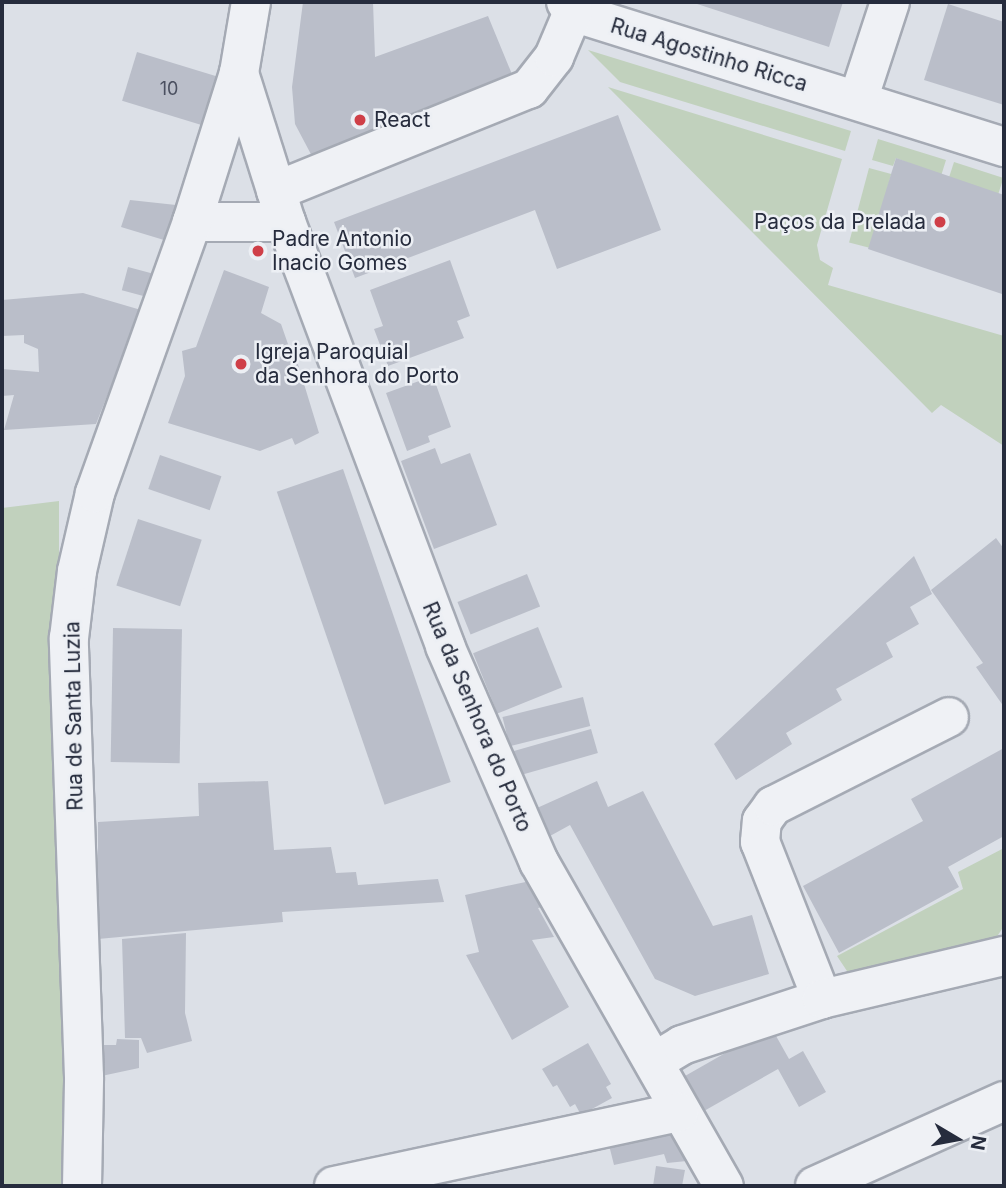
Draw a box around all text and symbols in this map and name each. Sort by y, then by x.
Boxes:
street label: Rua Agostinho Ricca [608,13,810,97]
house number: 10 [160,78,178,100]
place label: React [374,107,430,133]
marker: React [352,112,368,128]
place label: Paços da Prelada [754,209,926,235]
marker: Paços da Prelada [932,214,948,230]
place label: Padre Antonio Inacio Gomes [272,226,412,276]
marker: Padre Antonio Inacio Gomes [250,243,266,259]
place label: Igreja Paroquial da Senhora do Porto [255,339,459,389]
marker: Igreja Paroquial da Senhora do Porto [233,356,249,372]
street label: Rua da Senhora do Porto [417,598,537,836]
street label: Rua de Santa Luzia [60,621,88,811]
north arrow [922,1104,992,1174]
text: N [966,1134,991,1152]

